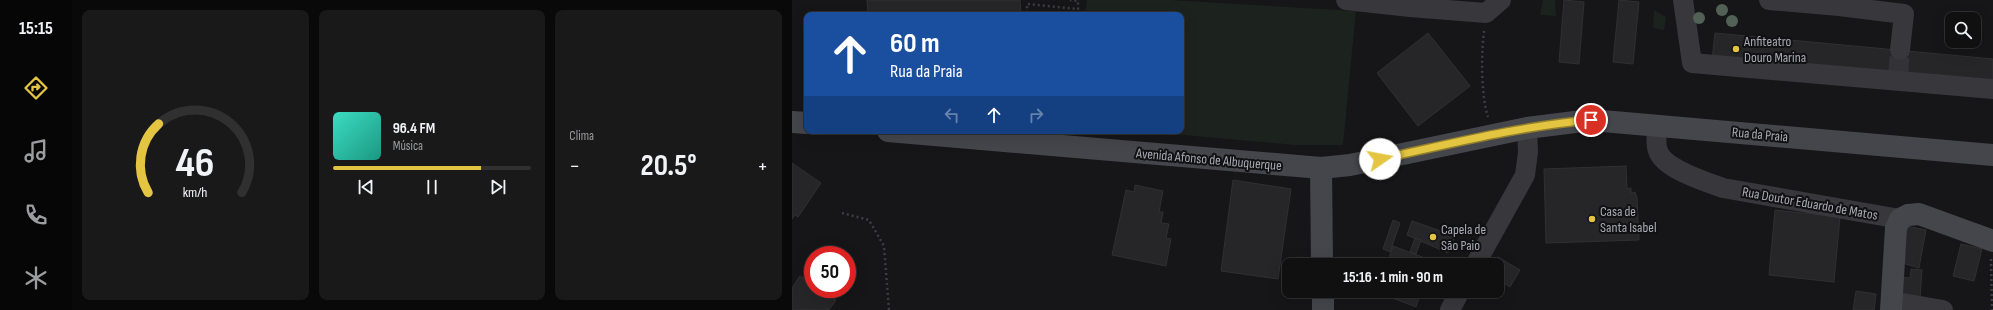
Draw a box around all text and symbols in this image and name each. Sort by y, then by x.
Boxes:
map controls [1945,12,1981,48]
button: search [1945,12,1981,48]
text: 15:15 [19,18,53,39]
text: 60 m [890,27,939,60]
icon: ahead [824,28,876,80]
place label: Anfiteatro Douro Marina [1743,33,1806,66]
marker: Anfiteatro Douro Marina [1731,44,1741,54]
text: Rua da Praia [890,61,963,82]
icon: directions [22,74,50,102]
pin [1574,103,1608,137]
icon: left [941,104,963,126]
icon: ahead [983,104,1005,126]
icon: right [1025,104,1047,126]
icon: arrive [1580,109,1602,131]
text: 96.4 FM [393,119,435,138]
street label: Rua da Praia [1731,124,1789,145]
text: Clima [569,128,594,144]
icon: music [22,137,50,165]
text: Música [393,138,423,154]
position arrow [1359,138,1401,180]
text: 46 [176,139,215,188]
street label: Avenida Afonso de Albuquerque [1135,145,1282,174]
text: 20.5° [641,148,697,184]
text: − [569,153,580,180]
text: + [757,153,768,180]
icon: previous [355,176,377,198]
icon: pause [421,176,443,198]
icon: next [487,176,509,198]
street label: Rua Doutor Eduardo de Matos [1741,183,1879,224]
text: km/h [183,184,208,201]
icon: phone [22,201,50,229]
place label: Casa de Santa Isabel [1600,203,1657,236]
marker: Casa de Santa Isabel [1587,214,1597,224]
place label: Capela de São Paio [1441,221,1486,254]
marker: Capela de São Paio [1428,232,1438,242]
speed limit sign: 50 [804,246,856,298]
icon: climate [22,264,50,292]
text: 15:16 · 1 min · 90 m [1343,268,1443,287]

